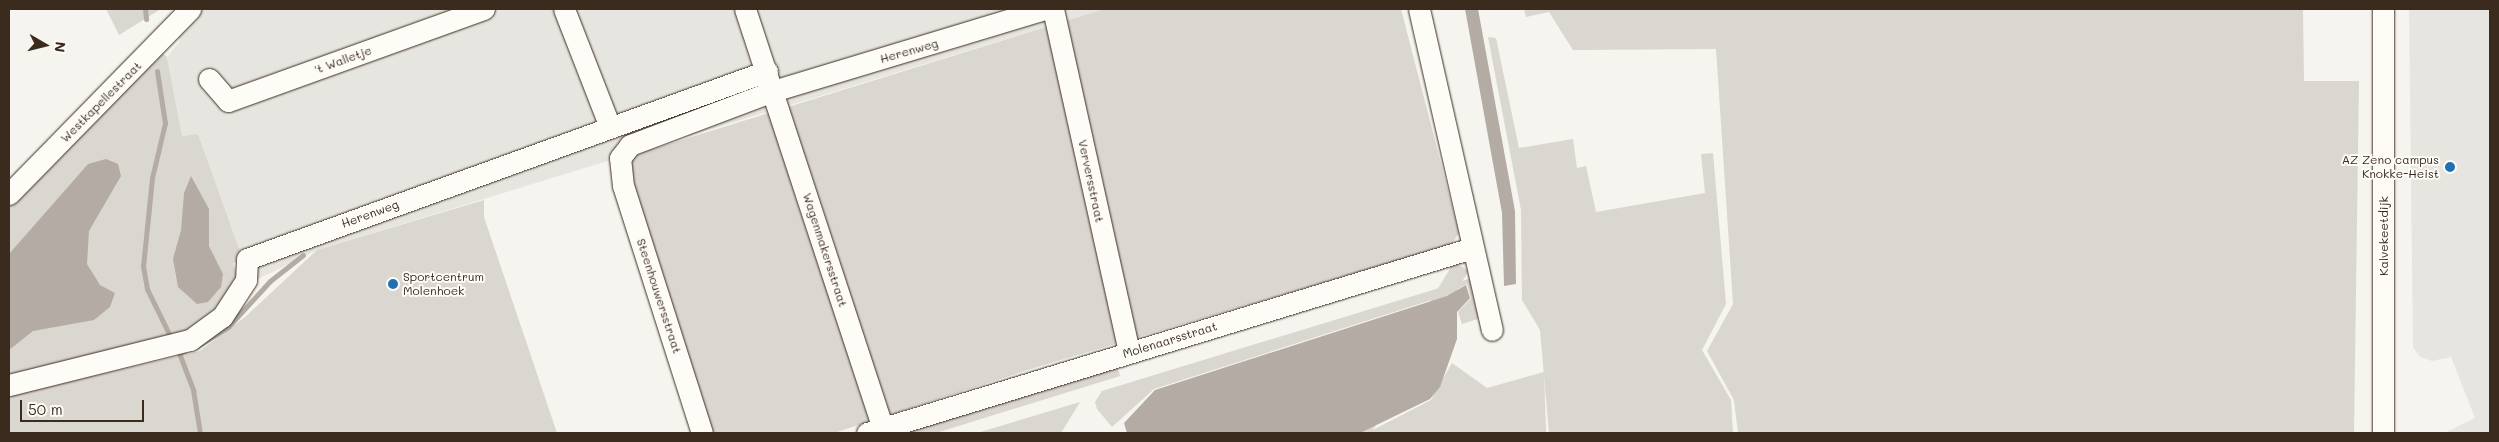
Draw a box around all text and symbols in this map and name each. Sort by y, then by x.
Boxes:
north arrow [20,20,70,70]
street label: Herenweg [878,36,940,66]
text: N [50,41,70,54]
street label: 't Walletje [312,43,374,77]
street label: Westkapellestraat [58,59,144,145]
street label: Verversstraat [1075,138,1107,224]
place label: AZ Zeno campus Knokke-Heist [2342,153,2439,181]
marker: AZ Zeno campus Knokke-Heist [2443,160,2457,174]
street label: Wagenmakersstraat [800,191,850,309]
street label: Kalvekeetdijk [2377,196,2391,276]
street label: Herenweg [339,197,401,231]
street label: Steenhouwersstraat [634,237,684,355]
place label: Sportcentrum Molenhoek [403,270,484,298]
marker: Sportcentrum Molenhoek [387,278,399,290]
street label: Molenaarsstraat [1121,319,1219,361]
scale bar [22,390,146,422]
text: 50 m [28,399,63,419]

